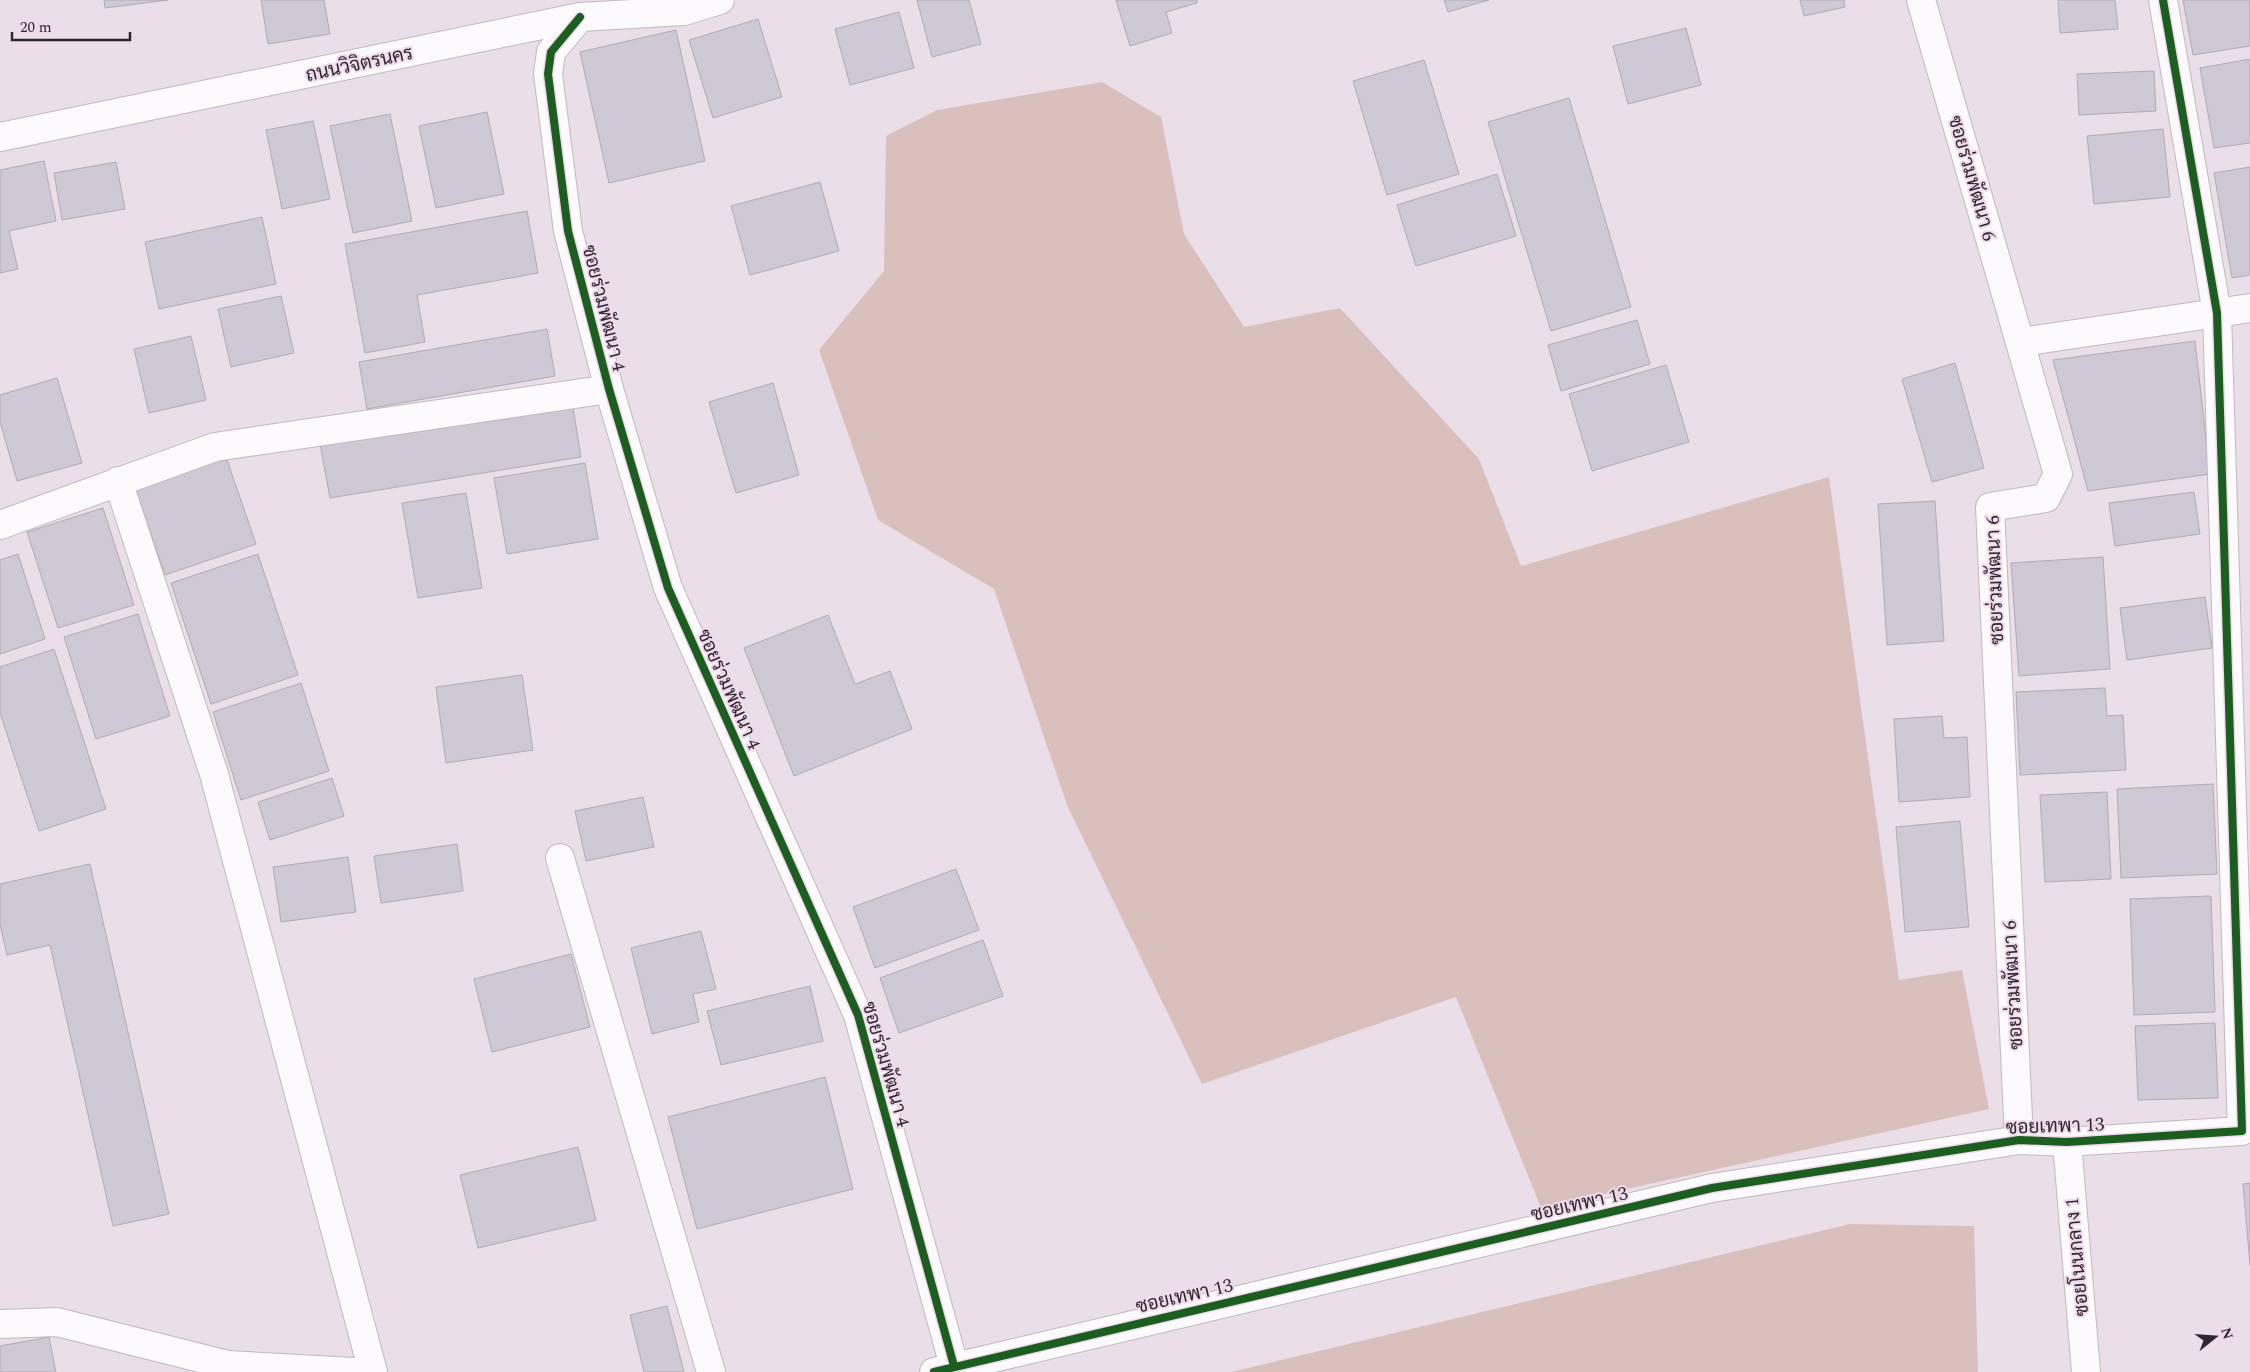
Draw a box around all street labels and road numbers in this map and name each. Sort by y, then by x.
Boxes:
street label: ถนนวิจิตรนคร [303,39,416,90]
street label: ซอยร่วมพัฒนา 6 [1940,112,2003,245]
street label: ซอยร่วมพัฒนา 4 [574,242,633,375]
street label: ซอยร่วมพัฒนา 6 [1979,515,2012,645]
street label: ซอยร่วมพัฒนา 4 [689,625,768,755]
street label: ซอยร่วมพัฒนา 6 [1996,920,2031,1050]
street label: ซอยร่วมพัฒนา 4 [854,998,917,1131]
street label: ซอยเทพา 13 [2005,1110,2105,1143]
street label: ซอยเทพา 13 [1528,1179,1631,1230]
street label: ซอยโนนกลาง 1 [2058,1196,2097,1318]
street label: ซอยเทพา 13 [1133,1271,1236,1322]

